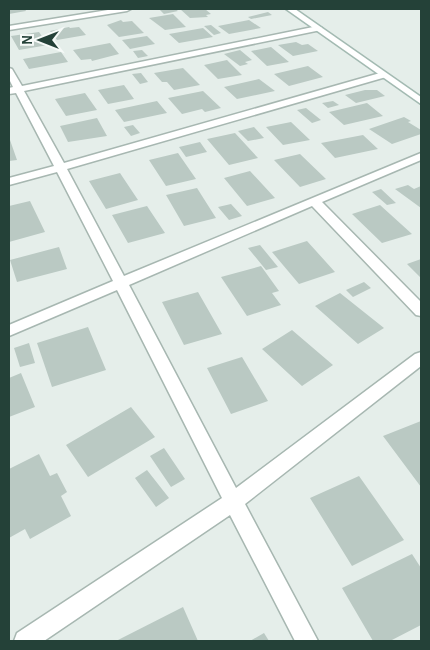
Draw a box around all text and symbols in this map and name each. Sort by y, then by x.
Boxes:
north arrow [15,15,65,65]
text: N [21,35,35,45]

